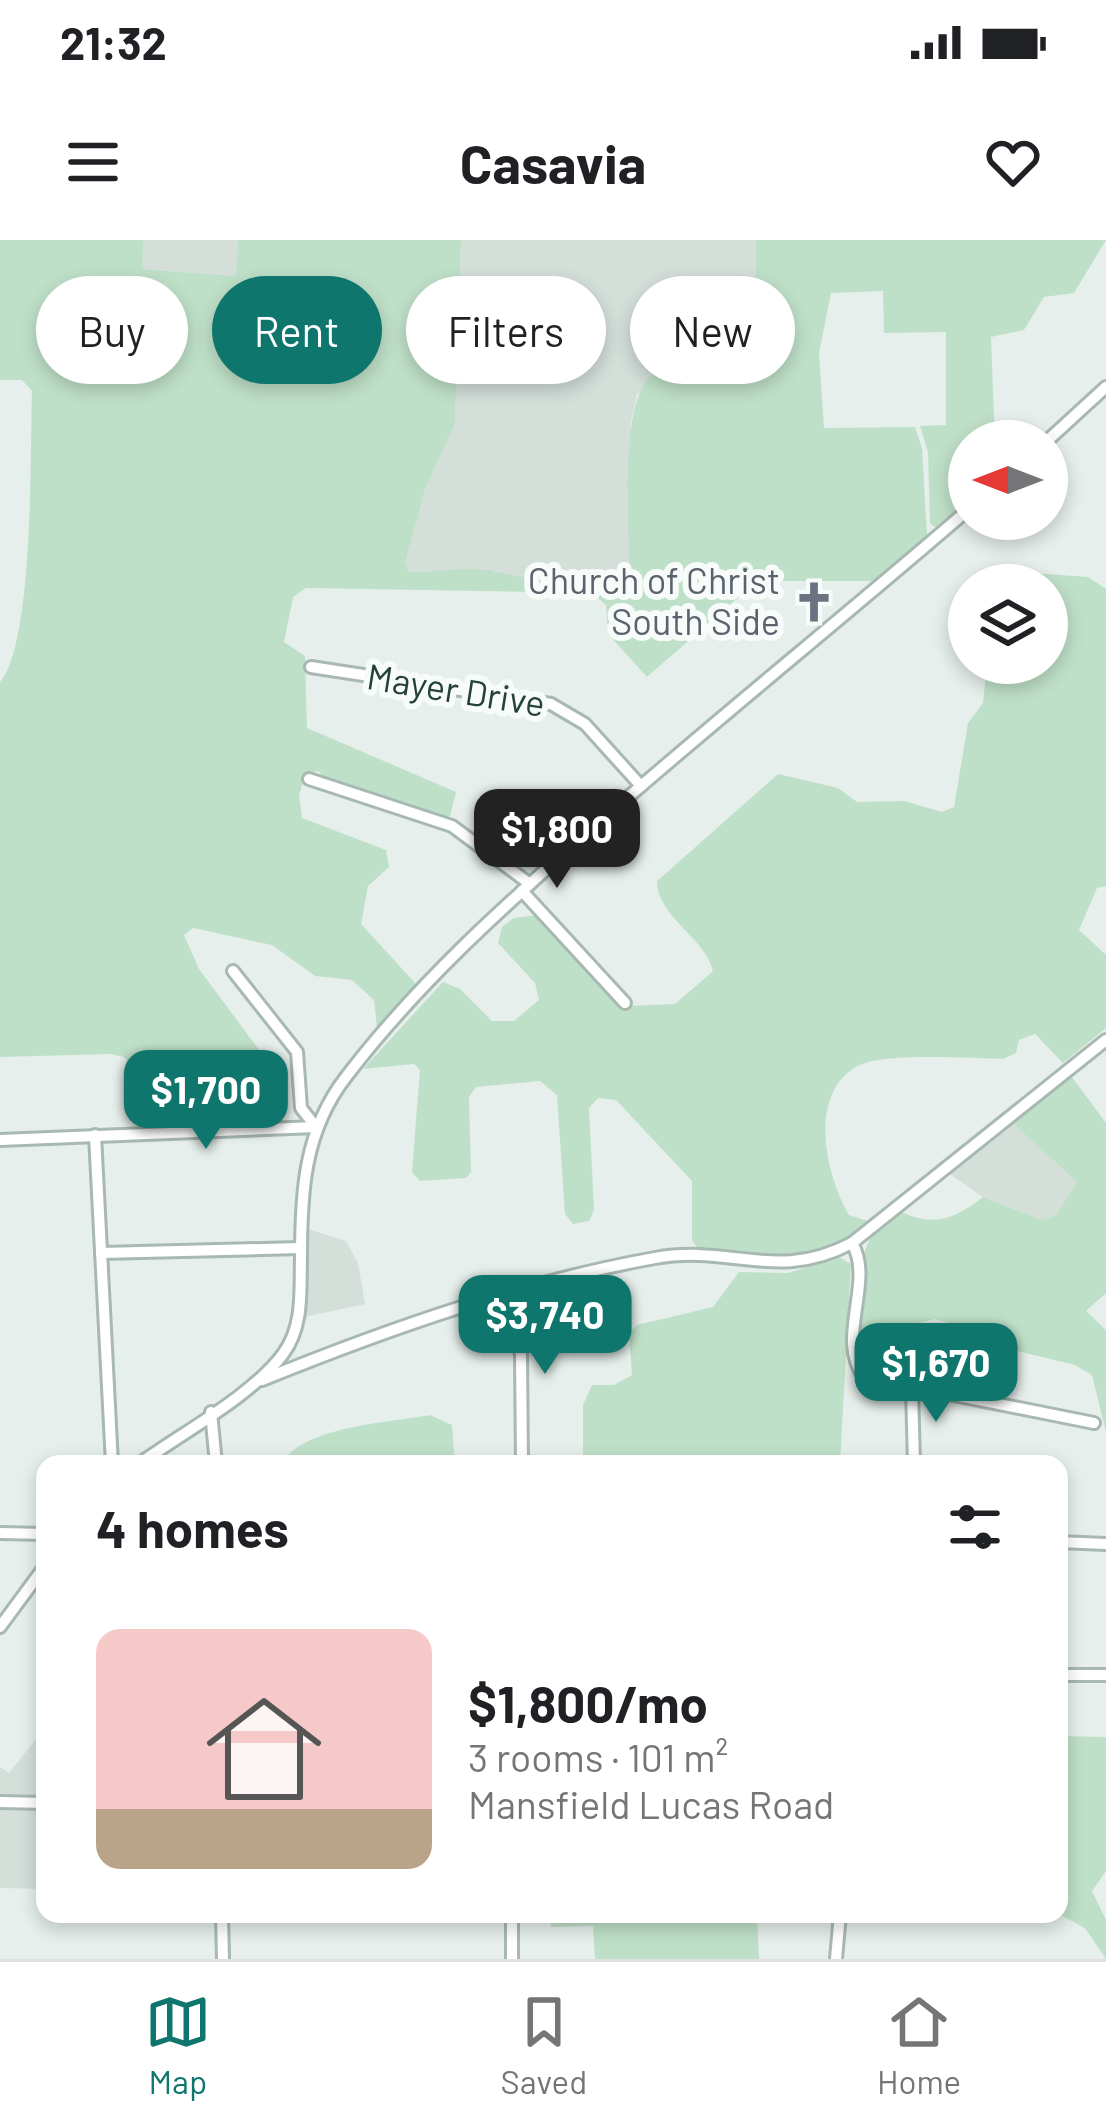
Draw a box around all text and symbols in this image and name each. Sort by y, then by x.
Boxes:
text: 21:32 [60,15,167,69]
icon: menu [60,129,126,195]
icon: heart [980,129,1046,195]
text: Casavia [460,130,646,195]
chip: Buy [36,276,188,384]
chip: Rent [212,276,382,384]
chip: Filters [406,276,606,384]
chip: New [630,276,795,384]
north arrow [948,420,1068,540]
map controls [948,420,1068,684]
place label: Church of Christ South Side [528,558,780,642]
button: layers [948,564,1068,684]
church icon: Church of Christ South Side [791,579,837,625]
street label: Mayer Drive [364,653,548,724]
pin: $1,800 [459,789,655,891]
text: $1,800 [501,804,613,851]
pin: $1,700 [108,1050,304,1152]
text: $1,700 [151,1065,261,1112]
pin: $3,740 [447,1275,643,1377]
text: $3,740 [486,1290,604,1337]
pin: $1,670 [838,1323,1034,1425]
text: $1,670 [882,1338,990,1385]
icon: filters [942,1494,1008,1560]
text: 4 homes [96,1497,289,1558]
text: $1,800/mo [468,1672,708,1733]
icon: home [192,1677,336,1821]
text: 3 rooms · 101 m² [468,1733,728,1780]
text: Mansfield Lucas Road [468,1780,834,1827]
tab: Map [145,1989,211,2101]
tab: Saved [501,1989,587,2101]
tab: Home [877,1989,961,2101]

